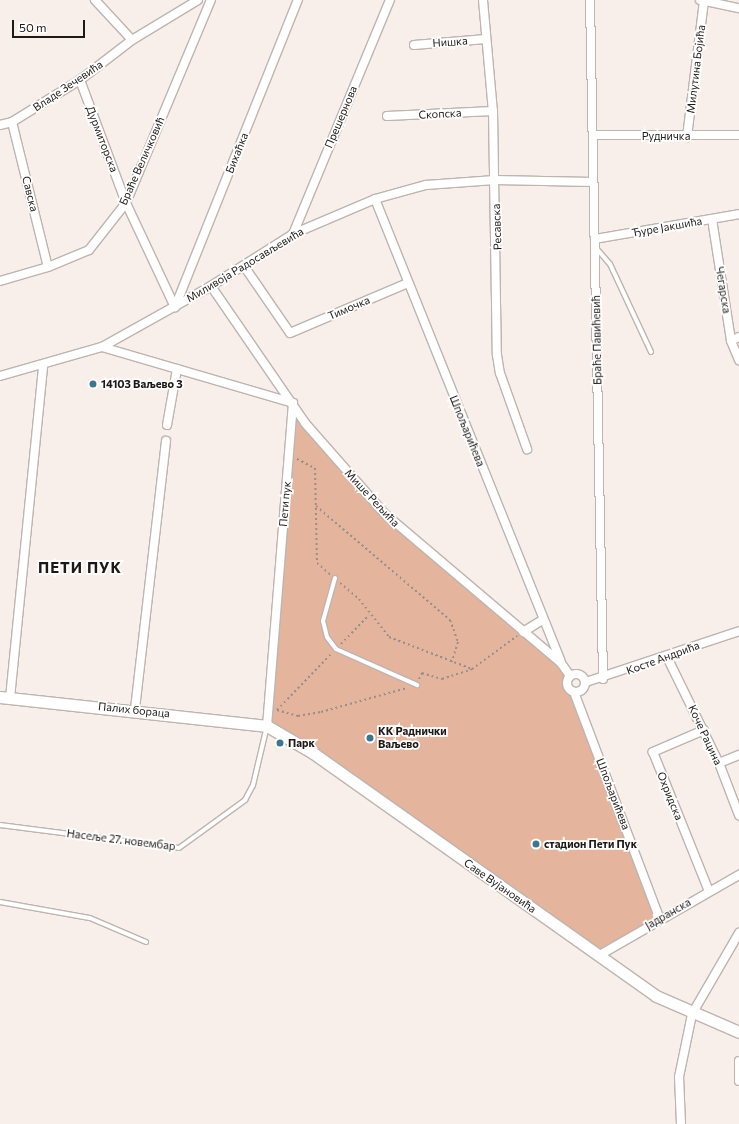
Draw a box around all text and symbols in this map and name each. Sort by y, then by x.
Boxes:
scale bar [14,12,87,38]
text: 50 m [19,20,47,34]
street label: Милутина Бојића [684,24,708,114]
street label: Нишка [432,34,468,50]
street label: Владе Зечевића [31,58,105,114]
street label: Прешернова [322,84,360,150]
street label: Дурмиторска [83,104,121,174]
street label: Скопска [418,106,462,122]
street label: Браће Величковић [117,115,167,207]
street label: Рудничка [642,129,690,143]
street label: Бихаћка [223,131,251,175]
street label: Савска [19,175,41,213]
street label: Ресавска [490,204,504,250]
street label: Ђуре Јакшића [631,214,703,240]
street label: Миливоја Радосављевића [184,225,306,305]
street label: Чегарска [713,266,733,314]
street label: Тимочка [326,293,372,323]
street label: Браће Павићевић [590,295,604,385]
place label: 14103 Ваљево 3 [101,377,183,391]
marker: 14103 Ваљево 3 [88,379,98,389]
street label: Шпољарићева [447,393,487,469]
street label: Мише Рељића [342,466,402,530]
street label: Пети пук [276,481,294,527]
district label: ПЕТИ ПУК [38,559,122,577]
street label: Косте Андрића [625,639,701,677]
street label: Палих бораца [98,700,170,720]
street label: Коче Рацина [685,703,725,767]
place label: КК Раднички Ваљево [378,725,447,751]
marker: КК Раднички Ваљево [365,733,375,743]
place label: Парк [288,736,315,750]
marker: Парк [275,738,285,748]
street label: Шпољарићева [593,756,633,832]
street label: Охридска [654,770,686,822]
street label: Насеље 27. новембар [66,827,176,853]
place label: стадион Пети Пук [544,837,637,851]
marker: стадион Пети Пук [531,839,541,849]
street label: Саве Вујановића [461,856,539,916]
street label: Јадранска [643,896,693,932]

